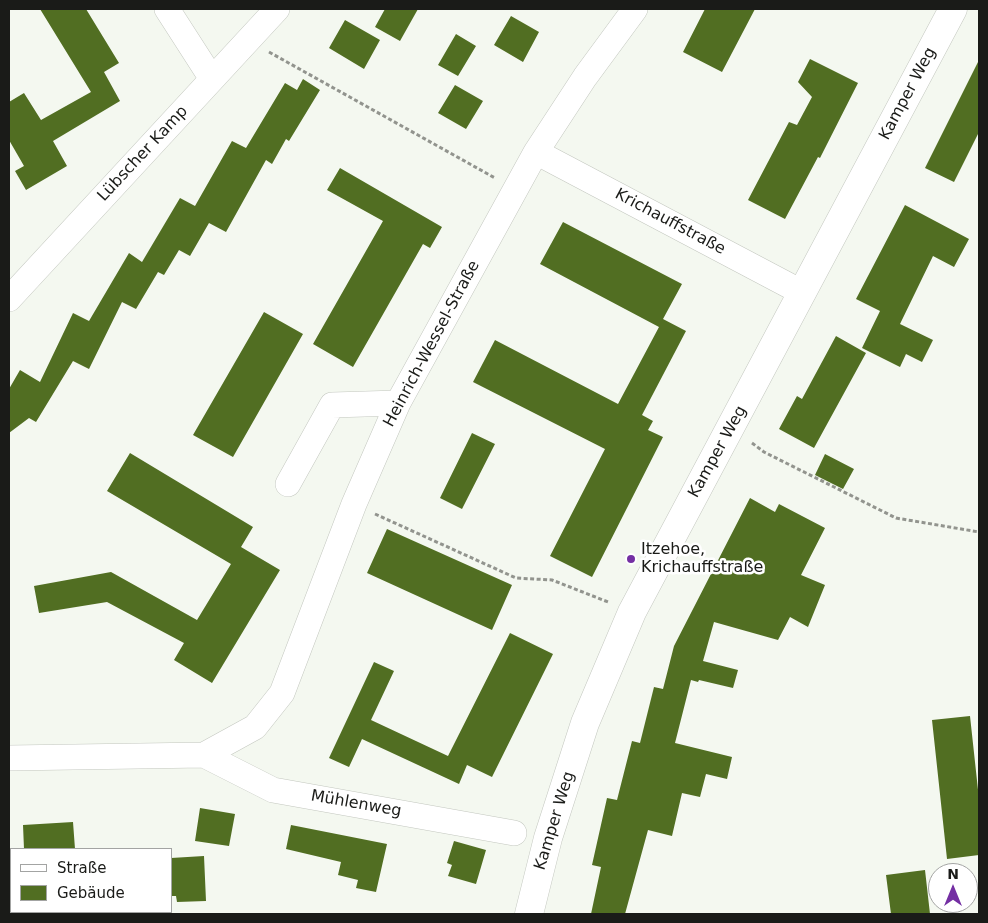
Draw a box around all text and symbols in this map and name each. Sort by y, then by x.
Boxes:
street label: Kamper Weg [876,44,940,144]
street label: Lübscher Kamp [94,102,192,206]
street label: Krichauffstraße [611,185,729,259]
street label: Heinrich-Wessel-Straße [380,257,484,431]
street label: Kamper Weg [685,403,751,501]
place label: Itzehoe, Krichauffstraße [641,540,763,578]
marker: Itzehoe, Krichauffstraße [625,553,637,565]
street label: Kamper Weg [531,769,579,873]
street label: Mühlenweg [309,787,403,821]
legend [10,848,172,913]
text: Straße [57,859,106,877]
north arrow [928,863,978,913]
text: N [947,866,959,882]
text: Gebäude [57,884,125,902]

